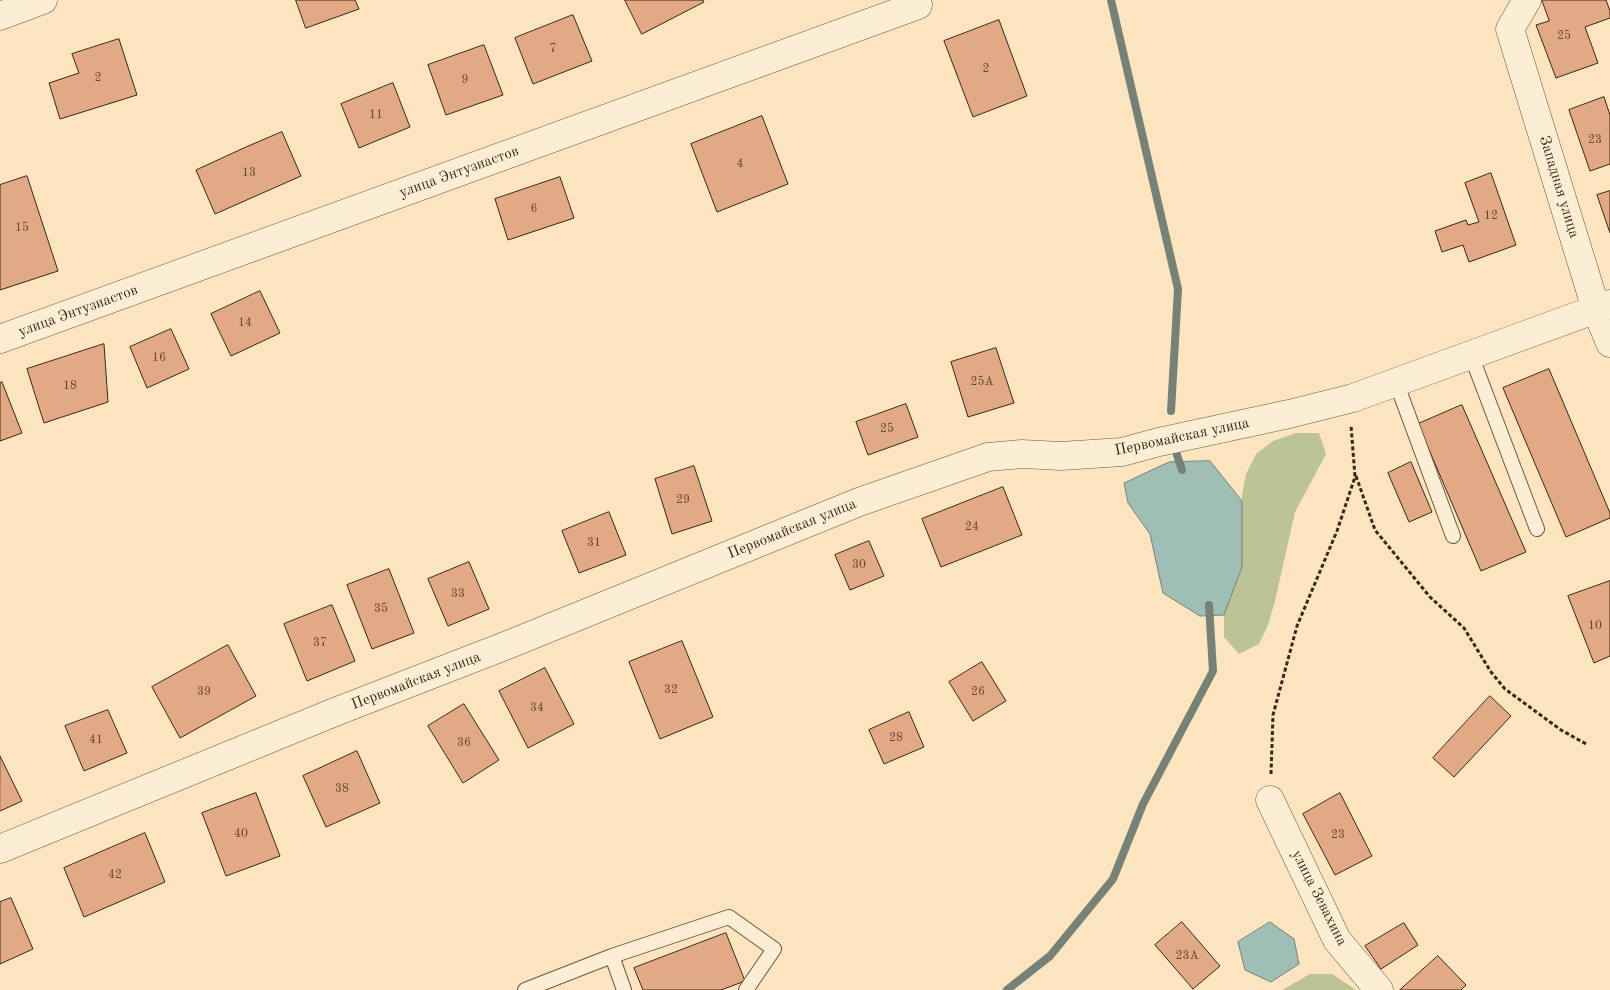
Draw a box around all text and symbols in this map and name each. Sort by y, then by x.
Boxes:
house number: 25 [1557,29,1571,43]
house number: 7 [550,42,556,56]
house number: 2 [983,62,989,76]
house number: 2 [95,71,101,85]
house number: 9 [462,73,468,87]
house number: 11 [369,108,383,122]
house number: 23 [1588,133,1602,147]
street label: Западная улица [1535,134,1583,240]
street label: улица Энтузиастов [397,142,521,202]
house number: 4 [737,157,743,171]
house number: 13 [242,166,256,180]
house number: 6 [531,202,537,216]
house number: 12 [1484,209,1498,223]
house number: 15 [15,221,29,235]
street label: улица Энтузиастов [16,281,140,341]
house number: 14 [238,316,252,330]
house number: 16 [152,351,166,365]
house number: 25А [970,375,994,389]
house number: 18 [63,379,77,393]
street label: Первомайская улица [1113,414,1251,460]
house number: 25 [880,422,894,436]
house number: 29 [676,493,690,507]
street label: Первомайская улица [725,495,859,563]
house number: 24 [965,520,979,534]
house number: 31 [587,536,601,550]
house number: 30 [852,558,866,572]
house number: 33 [451,587,465,601]
house number: 35 [374,602,388,616]
house number: 10 [1588,619,1602,633]
house number: 37 [313,636,327,650]
street label: Первомайская улица [349,648,483,714]
house number: 32 [664,683,678,697]
house number: 39 [197,685,211,699]
house number: 26 [971,685,985,699]
house number: 34 [530,701,544,715]
house number: 28 [889,731,903,745]
house number: 41 [89,733,103,747]
house number: 36 [457,736,471,750]
house number: 38 [335,782,349,796]
house number: 40 [234,827,248,841]
house number: 23 [1331,828,1345,842]
street label: улица Зевахина [1287,847,1351,949]
house number: 42 [108,868,122,882]
house number: 23А [1175,949,1199,963]

